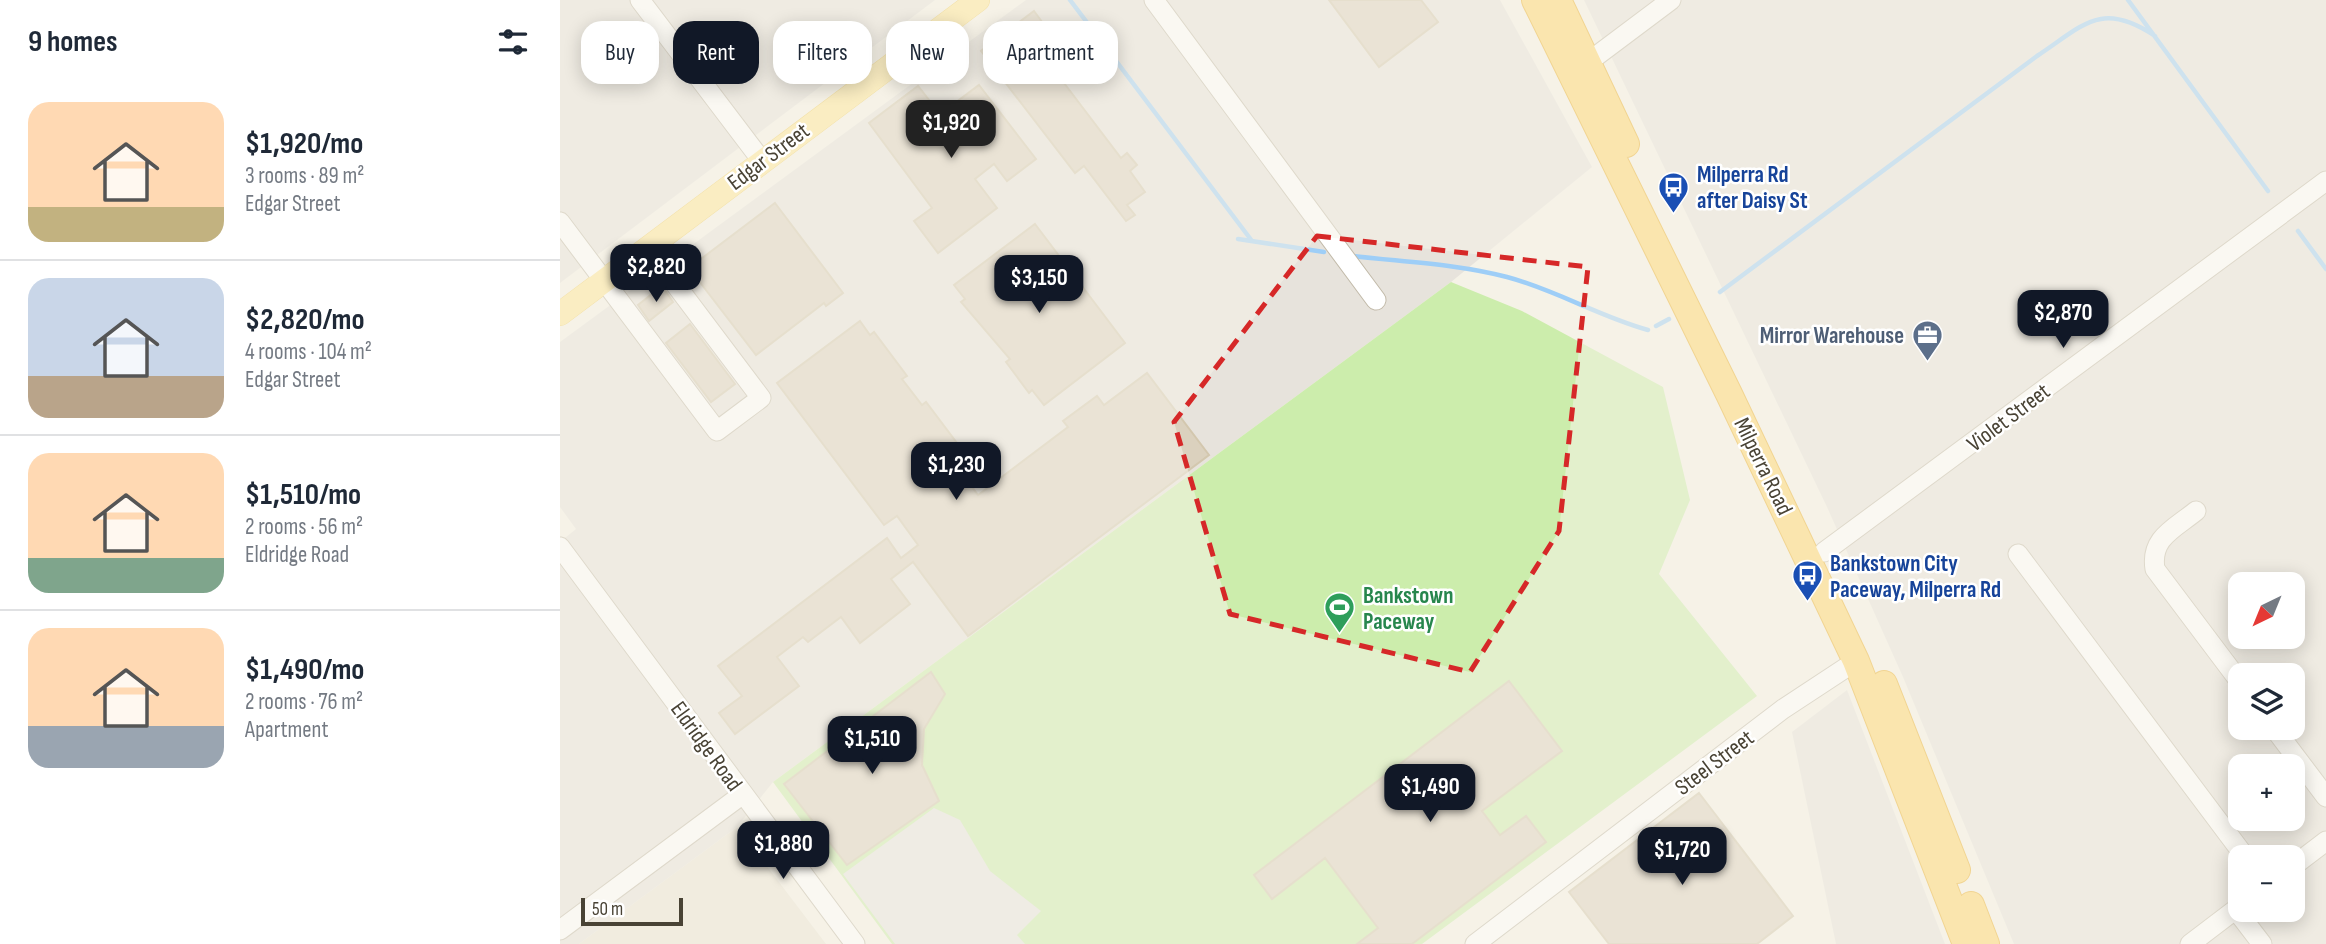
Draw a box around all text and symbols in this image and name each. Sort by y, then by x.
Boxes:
chip: Buy [581,21,659,84]
chip: Rent [673,21,759,84]
chip: Filters [773,21,872,84]
chip: New [886,21,969,84]
chip: Apartment [983,21,1118,84]
icon: filters [494,23,532,61]
text: 9 homes [28,24,118,60]
pin: $1,920 [894,100,1008,160]
text: $1,920 [922,109,980,137]
street label: Edgar Street [722,117,815,197]
text: $1,920/mo [245,126,363,162]
icon: home [84,130,168,214]
place label: Milperra Rd after Daisy St [1697,161,1808,215]
text: 3 rooms · 89 m² [245,162,364,190]
bus stop icon: Milperra Rd after Daisy St [1657,170,1691,214]
text: Edgar Street [245,190,340,218]
pin: $2,820 [599,244,713,304]
text: $2,820 [626,253,686,281]
pin: $3,150 [982,256,1096,315]
text: $3,150 [1010,264,1068,292]
pin: $2,870 [2006,290,2120,350]
text: $2,870 [2033,299,2093,327]
text: $2,820/mo [245,302,364,338]
icon: home [84,306,168,390]
office icon: Mirror Warehouse [1910,318,1944,362]
place label: Mirror Warehouse [1760,322,1904,350]
text: 4 rooms · 104 m² [245,338,372,366]
text: Edgar Street [245,366,340,394]
street label: Violet Street [1962,377,2056,458]
street label: Milperra Road [1728,413,1799,520]
pin: $1,230 [899,442,1013,502]
text: $1,230 [927,451,985,479]
text: $1,510/mo [245,477,361,513]
icon: home [84,481,168,565]
text: 2 rooms · 56 m² [245,513,363,541]
text: Eldridge Road [245,541,349,569]
place label: Bankstown City Paceway, Milperra Rd [1830,550,2001,604]
bus stop icon: Bankstown City Paceway, Milperra Rd [1790,559,1824,603]
north arrow [2228,572,2305,649]
map controls [2228,572,2305,922]
place label: Bankstown Paceway [1363,582,1453,636]
sports icon: Bankstown Paceway [1323,591,1357,635]
text: $1,490/mo [245,652,364,688]
icon: home [84,656,168,740]
button: layers [2228,663,2305,740]
text: 2 rooms · 76 m² [245,688,363,716]
street label: Eldridge Road [664,696,748,797]
text: Apartment [245,716,329,744]
pin: $1,510 [815,716,929,776]
street label: Steel Street [1670,724,1760,802]
text: $1,510 [844,725,900,753]
button: + [2228,754,2305,831]
pin: $1,490 [1373,764,1487,824]
text: $1,490 [1400,773,1460,801]
pin: $1,880 [726,822,840,881]
pin: $1,720 [1625,828,1739,887]
text: $1,880 [753,830,813,858]
text: $1,720 [1654,836,1710,864]
button: − [2228,845,2305,922]
scale bar [581,895,682,927]
text: 50 m [592,898,623,921]

